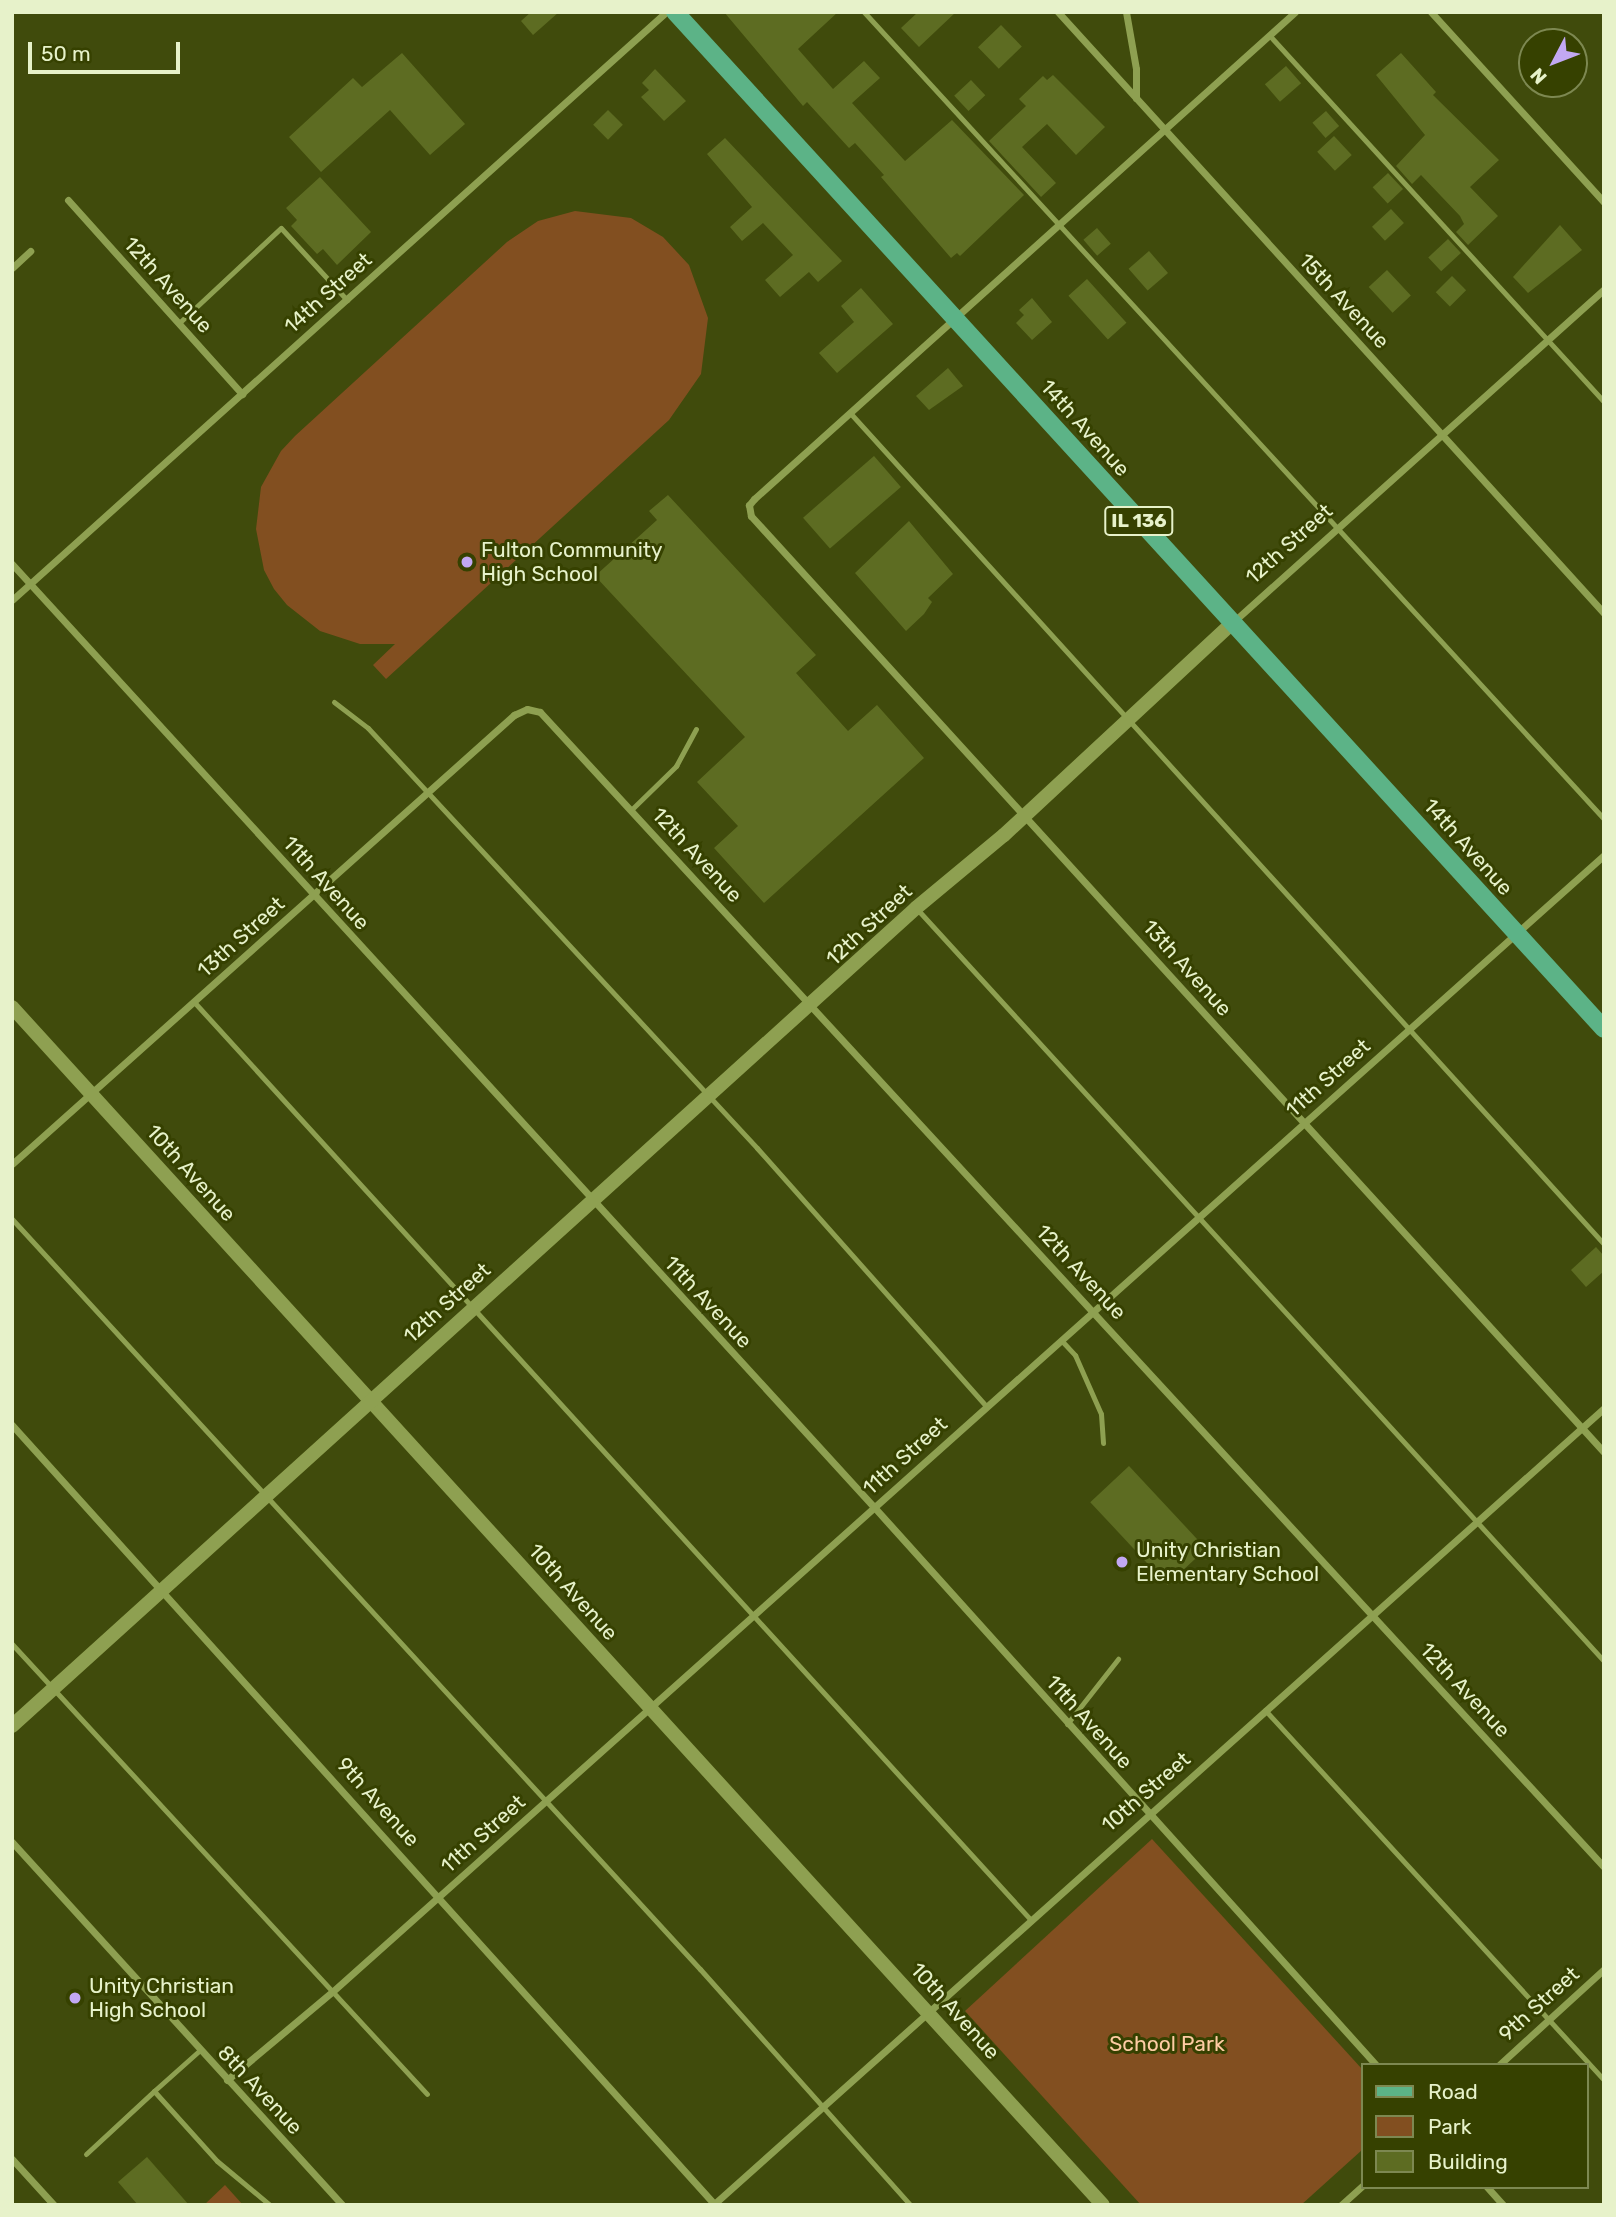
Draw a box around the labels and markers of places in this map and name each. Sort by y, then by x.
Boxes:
place label: Fulton Community High School [481,537,663,587]
marker: Fulton Community High School [459,554,475,570]
place label: Unity Christian Elementary School [1136,1537,1320,1587]
marker: Unity Christian Elementary School [1114,1554,1130,1570]
place label: Unity Christian High School [89,1973,235,2023]
marker: Unity Christian High School [67,1990,83,2006]

